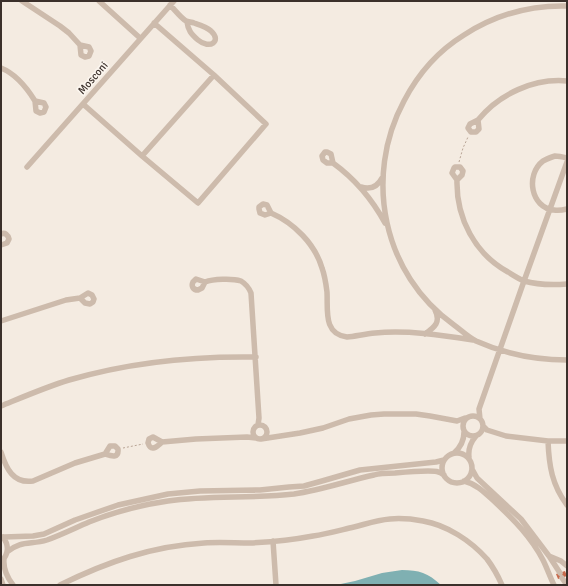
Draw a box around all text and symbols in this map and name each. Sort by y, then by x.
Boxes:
street label: Mosconi [75,59,111,97]

